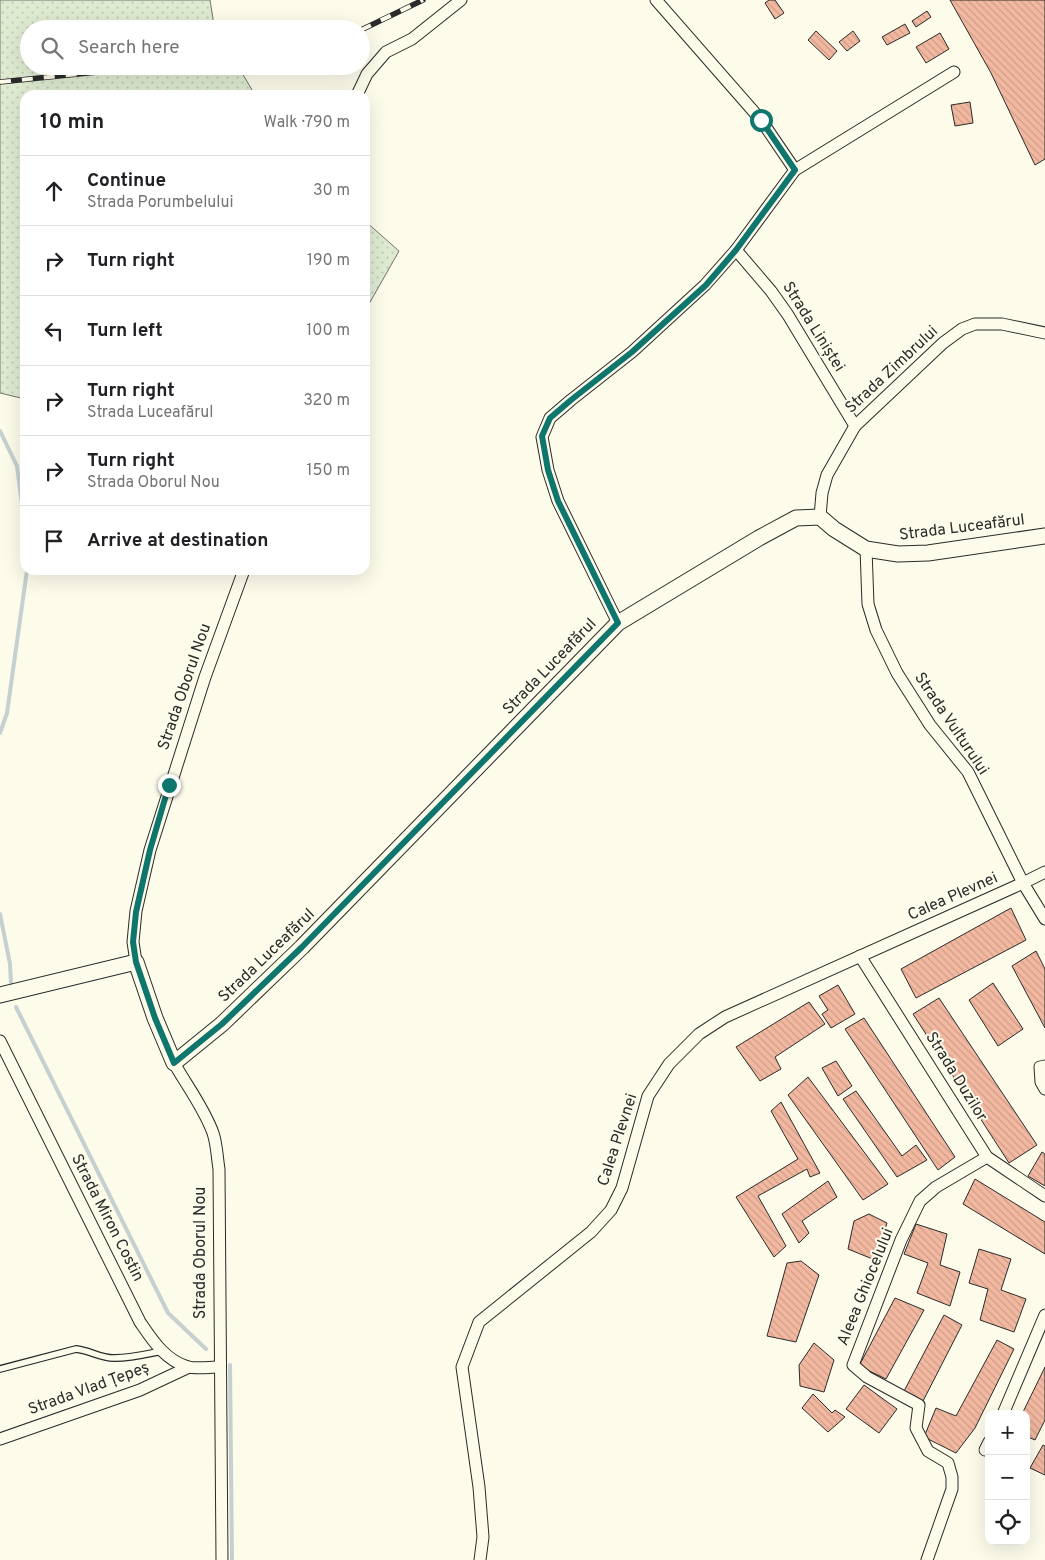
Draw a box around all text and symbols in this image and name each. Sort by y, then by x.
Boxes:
search box [20,20,370,75]
icon: search [38,34,66,62]
text: Search here [78,36,180,60]
text: 10 min [40,109,104,136]
route start [750,109,773,132]
text: Walk · 790 m [264,113,350,133]
text: Continue [87,169,166,193]
icon: ahead [40,177,68,205]
text: 30 m [313,181,350,201]
text: Strada Porumbelului [87,193,234,213]
icon: right [40,247,68,275]
text: Turn right [87,249,175,273]
text: 190 m [307,251,350,271]
street label: Strada Liniștei [777,278,849,376]
icon: left [40,317,68,345]
text: Turn left [87,319,163,343]
text: 100 m [306,321,350,341]
street label: Strada Zimbrului [841,322,943,418]
text: Turn right [87,379,175,403]
icon: right [40,387,68,415]
text: 320 m [303,391,350,411]
text: Strada Luceafărul [87,403,213,423]
text: Turn right [87,449,175,473]
icon: right [40,457,68,485]
text: 150 m [307,461,350,481]
text: Strada Oborul Nou [87,473,220,493]
street label: Strada Luceafărul [898,510,1026,546]
icon: arrive [40,527,68,555]
text: Arrive at destination [87,529,268,553]
street label: Strada Luceafărul [499,615,601,719]
street label: Strada Oborul Nou [154,621,216,753]
street label: Strada Vulturului [909,669,993,779]
route end [158,774,181,797]
street label: Calea Plevnei [905,868,1001,926]
street label: Strada Luceafărul [215,905,319,1007]
street label: Strada Duzilor [921,1028,991,1126]
street label: Calea Plevnei [594,1091,642,1189]
street label: Strada Miron Costin [66,1151,148,1285]
street label: Strada Oborul Nou [191,1187,211,1319]
street label: Aleea Ghiocelului [833,1225,899,1349]
street label: Strada Vlad Țepeș [26,1358,152,1420]
map controls [985,1410,1030,1545]
button: + [985,1410,1030,1455]
button: − [985,1455,1030,1500]
button: locate [985,1500,1030,1545]

